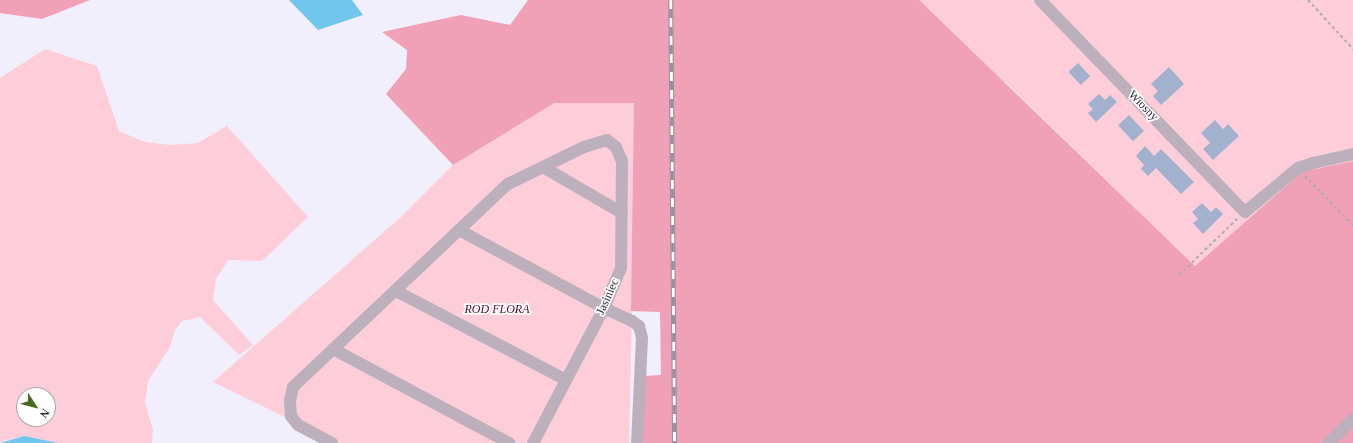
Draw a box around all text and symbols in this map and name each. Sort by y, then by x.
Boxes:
street label: Wiosny [1125,88,1161,124]
street label: Jasiniec [594,277,622,317]
park label: ROD FLORA [465,303,529,317]
north arrow [16,387,56,427]
text: N [38,407,52,420]

